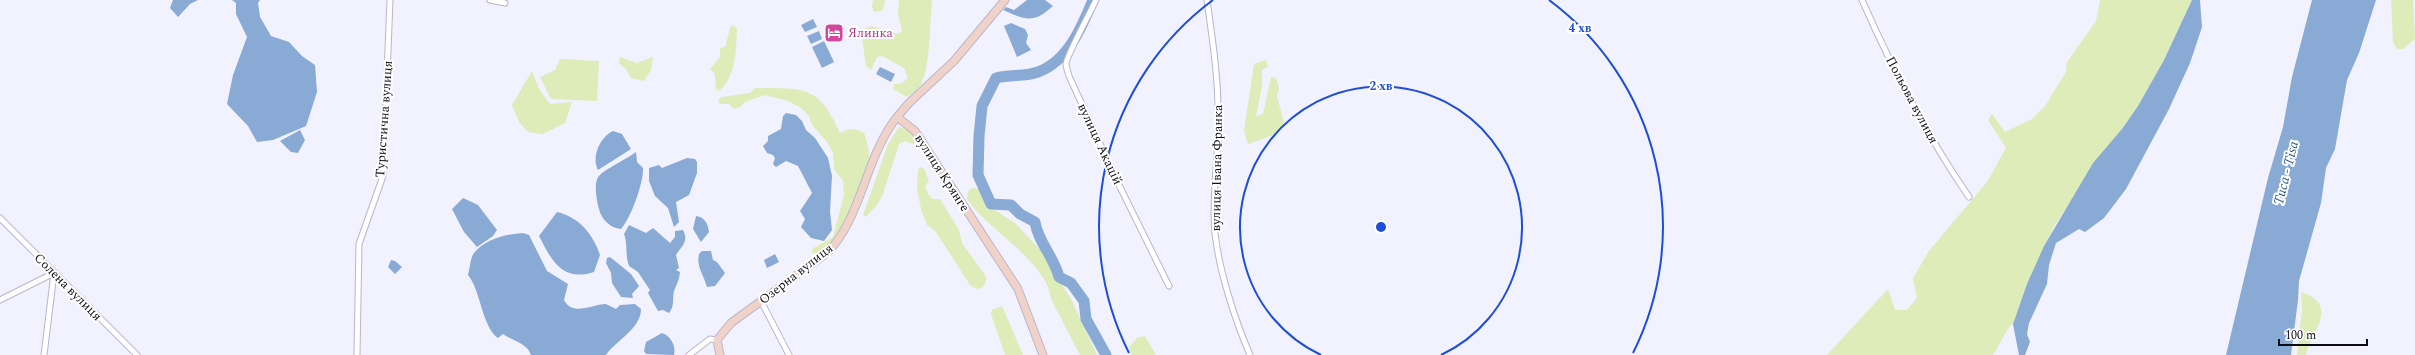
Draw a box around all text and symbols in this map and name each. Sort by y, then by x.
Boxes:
text: 4 хв [1569,19,1592,38]
hotel icon: Ялинка [823,22,845,44]
place label: Ялинка [848,23,894,43]
street label: Польова вулиця [1881,53,1943,147]
street label: Туристична вулиця [370,60,398,178]
text: 2 хв [1370,77,1393,96]
street label: вулиця Акацій [1072,100,1128,188]
street label: вулиця Івана Франка [1206,104,1228,232]
street label: вулиця Крянге [909,130,975,216]
water label: Тиса - Tisa [2268,139,2304,207]
centre of rings [1374,220,1388,234]
street label: Озерна вулиця [755,239,837,309]
street label: Солена вулиця [29,248,107,326]
scale bar [2279,321,2367,347]
text: 100 m [2285,326,2316,345]

